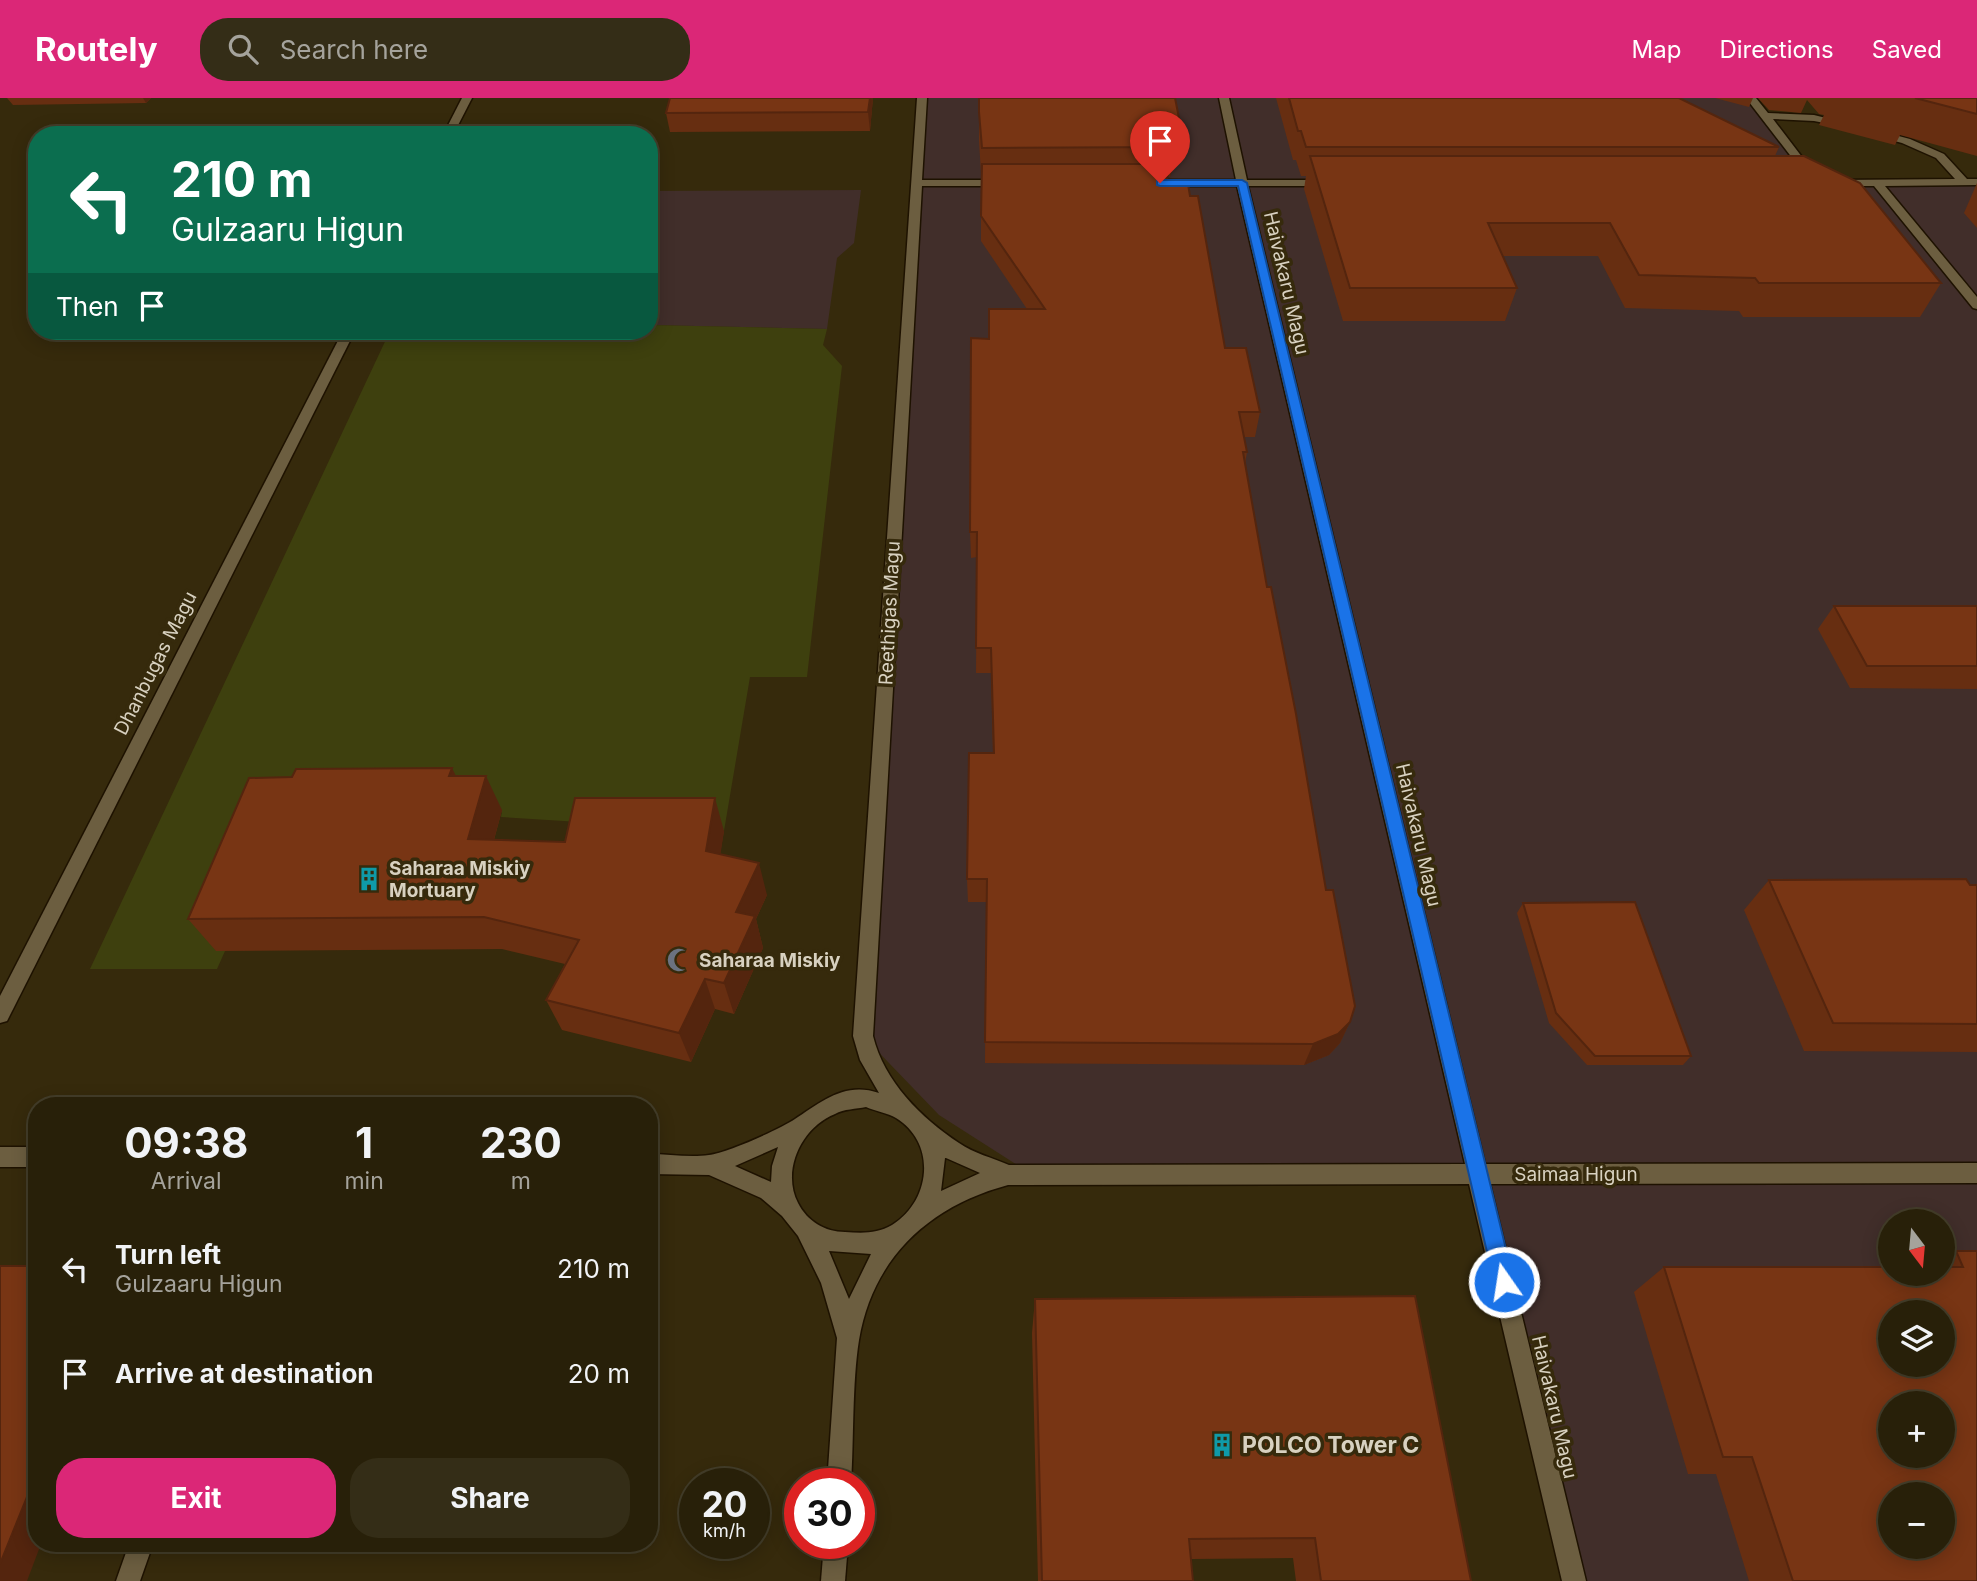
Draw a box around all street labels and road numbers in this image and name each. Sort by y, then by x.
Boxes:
street label: Haivakaru Magu [1259,209,1314,357]
street label: Reethigas Magu [874,540,905,686]
street label: Dhanbugas Magu [109,588,202,739]
street label: Haivakaru Magu [1391,761,1446,909]
street label: Saimaa Higun [1514,1163,1638,1186]
street label: Haivakaru Magu [1527,1333,1582,1481]

